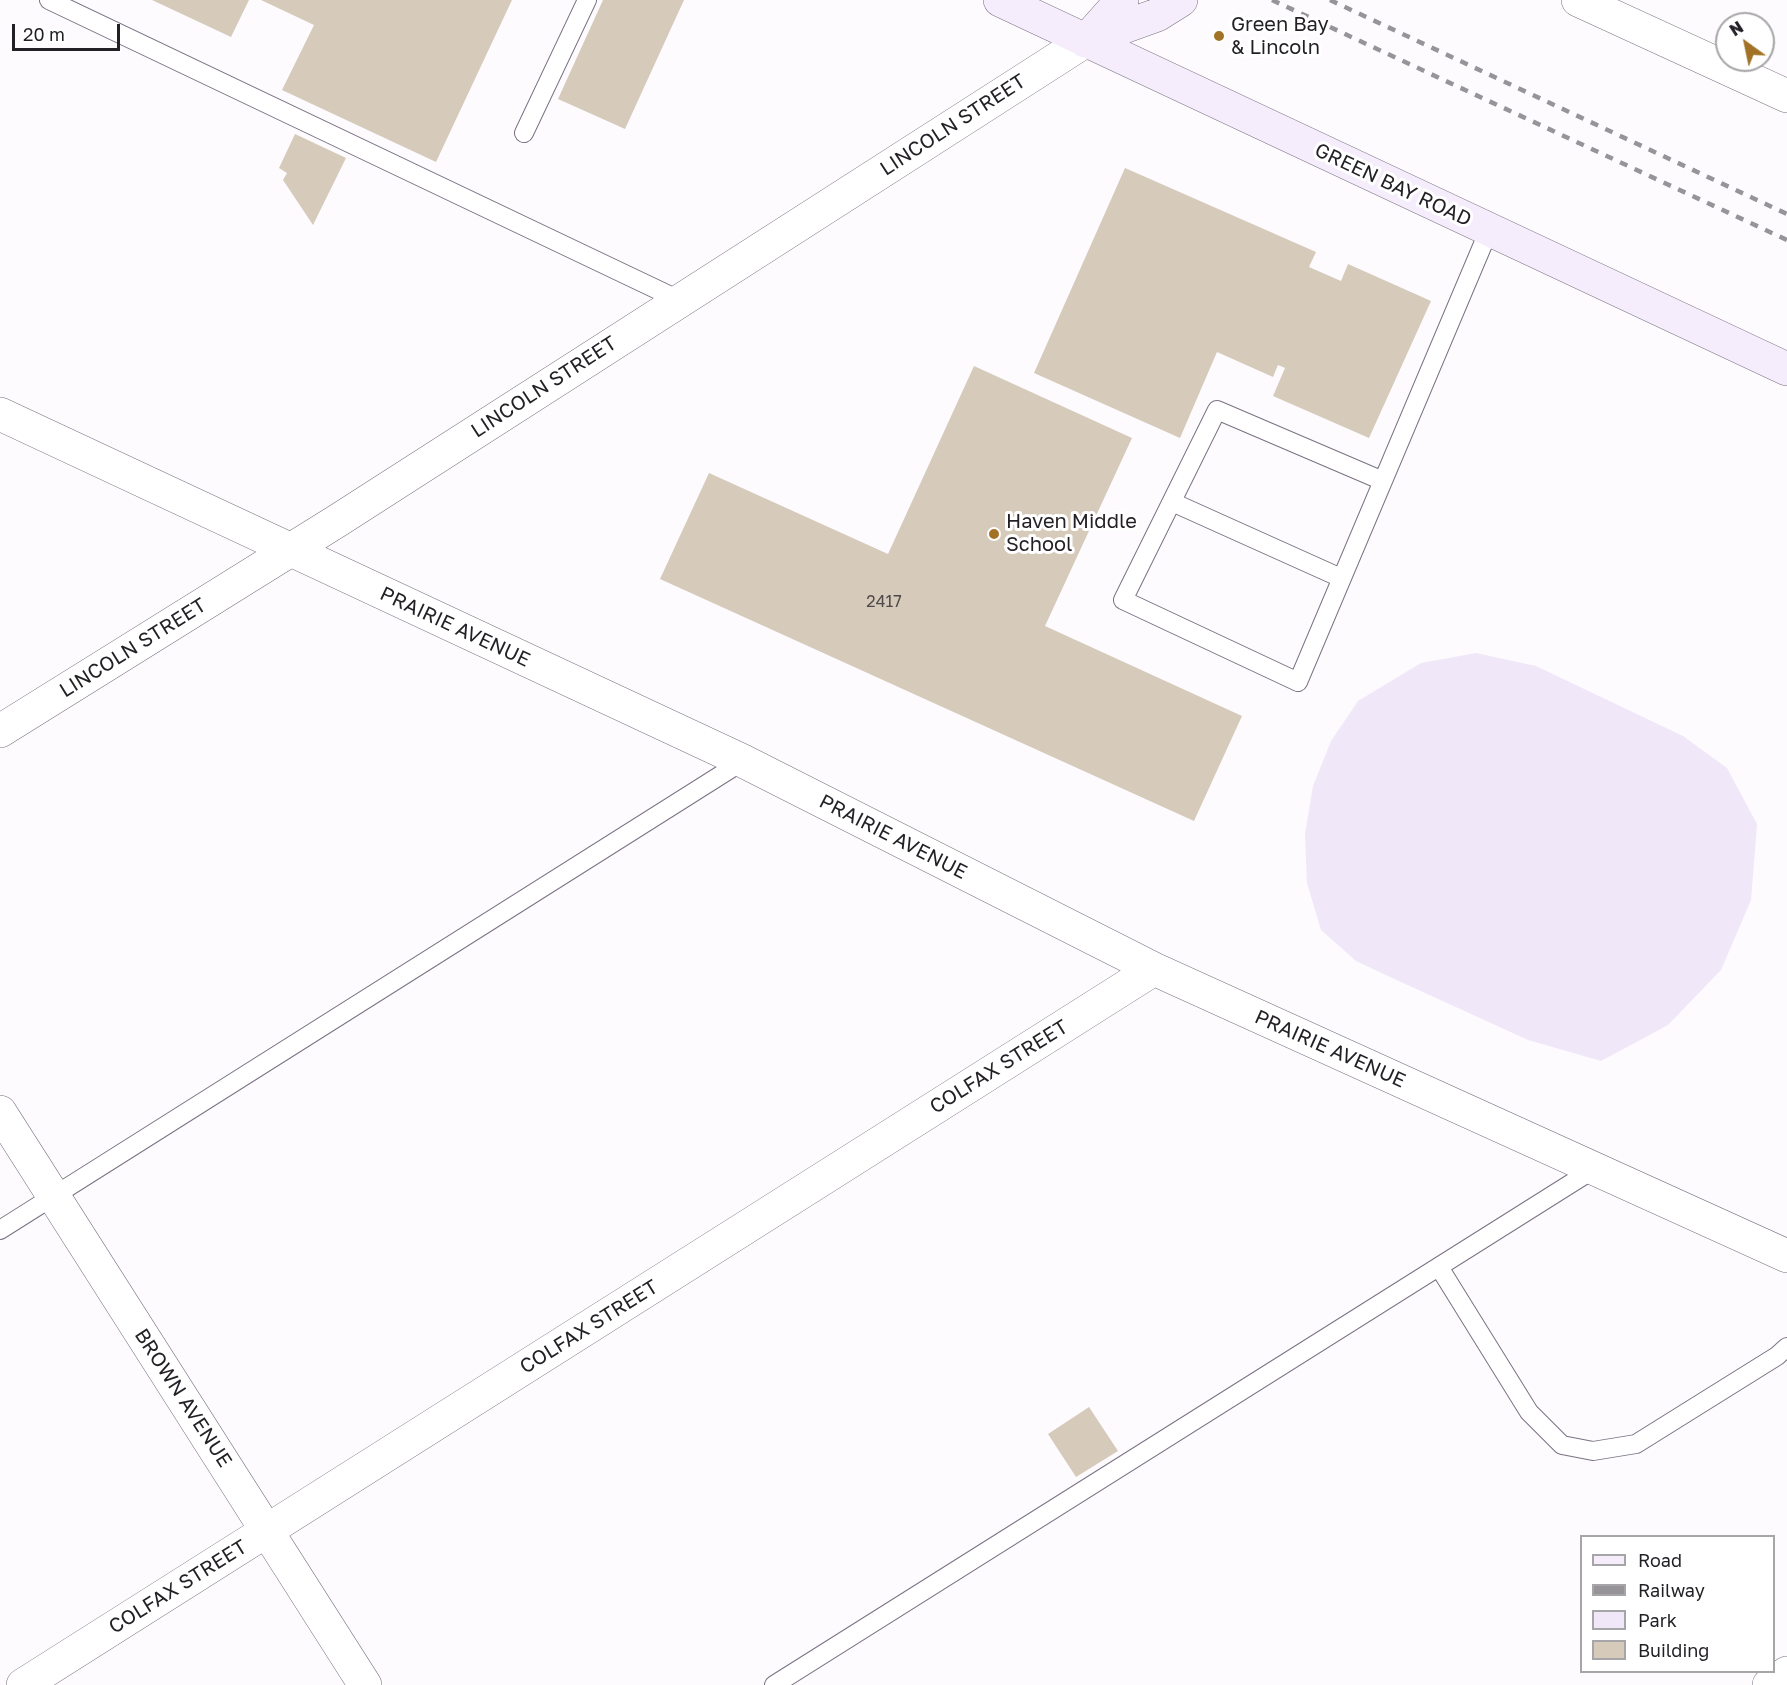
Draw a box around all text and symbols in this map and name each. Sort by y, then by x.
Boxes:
scale bar [15,12,123,50]
north arrow [1715,12,1775,72]
place label: Green Bay & Lincoln [1231,13,1329,60]
text: N [1726,17,1747,40]
text: 20 m [23,23,65,45]
marker: Green Bay & Lincoln [1212,29,1226,43]
street label: LINCOLN STREET [876,69,1030,181]
street label: GREEN BAY ROAD [1311,138,1475,232]
street label: LINCOLN STREET [467,331,621,443]
place label: Haven Middle School [1006,510,1137,557]
marker: Haven Middle School [987,527,1001,541]
street label: PRAIRIE AVENUE [376,582,534,672]
house number: 2417 [866,592,902,612]
street label: LINCOLN STREET [55,593,211,703]
street label: PRAIRIE AVENUE [815,789,971,885]
street label: PRAIRIE AVENUE [1251,1005,1409,1093]
street label: COLFAX STREET [926,1015,1072,1119]
street label: COLFAX STREET [516,1275,662,1379]
street label: BROWN AVENUE [129,1324,237,1472]
street label: COLFAX STREET [105,1535,251,1639]
legend [1580,1535,1775,1673]
text: Road [1638,1549,1682,1571]
text: Railway [1638,1579,1705,1601]
text: Park [1638,1609,1677,1631]
text: Building [1638,1639,1709,1661]

